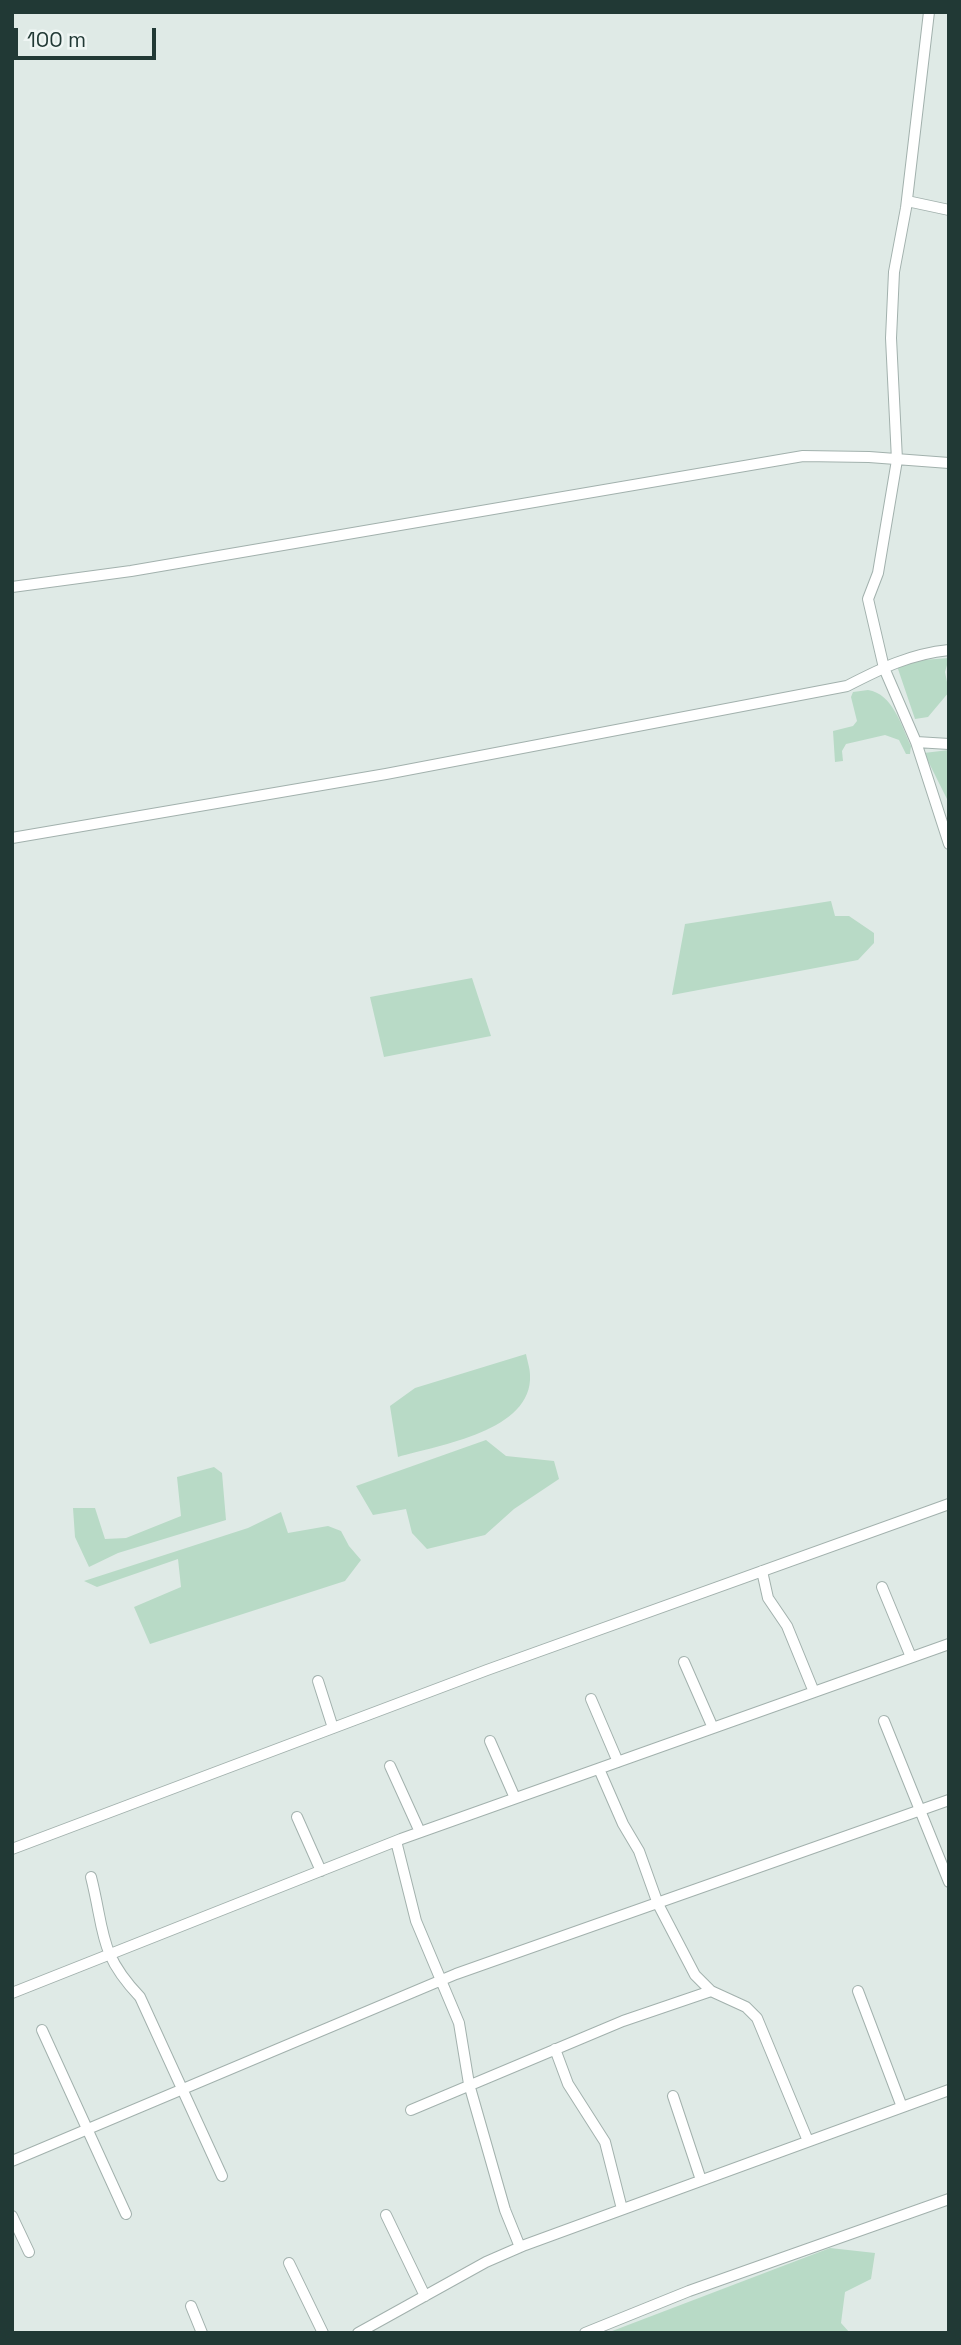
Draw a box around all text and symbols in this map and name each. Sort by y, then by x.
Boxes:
scale bar [18,14,159,58]
text: 100 m [27,26,86,53]

